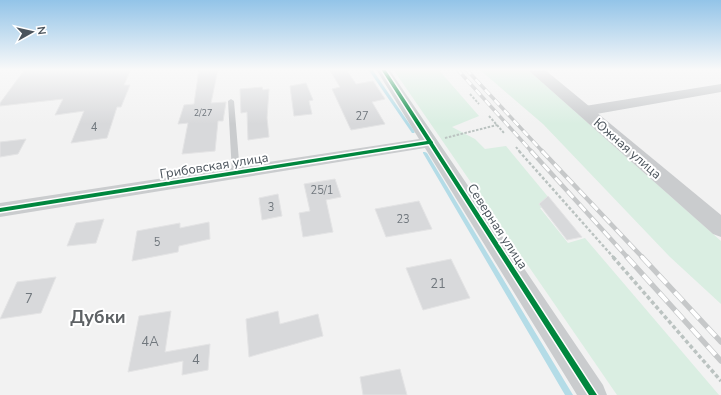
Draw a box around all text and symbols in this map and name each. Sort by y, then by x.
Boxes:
north arrow [12,12,52,52]
text: N [33,26,49,36]
house number: 2/27 [194,107,212,119]
house number: 27 [355,109,369,124]
street label: Южная улица [590,114,665,183]
house number: 4 [91,120,98,135]
street label: Грибовская улица [159,149,270,183]
street label: Северная улица [463,180,532,273]
house number: 25/1 [311,183,333,198]
house number: 3 [268,200,274,215]
house number: 23 [396,212,410,227]
house number: 5 [154,235,161,250]
house number: 21 [430,275,446,293]
house number: 7 [25,290,33,308]
district label: Дубки [70,305,126,329]
house number: 4А [141,333,159,351]
house number: 4 [192,351,200,369]

